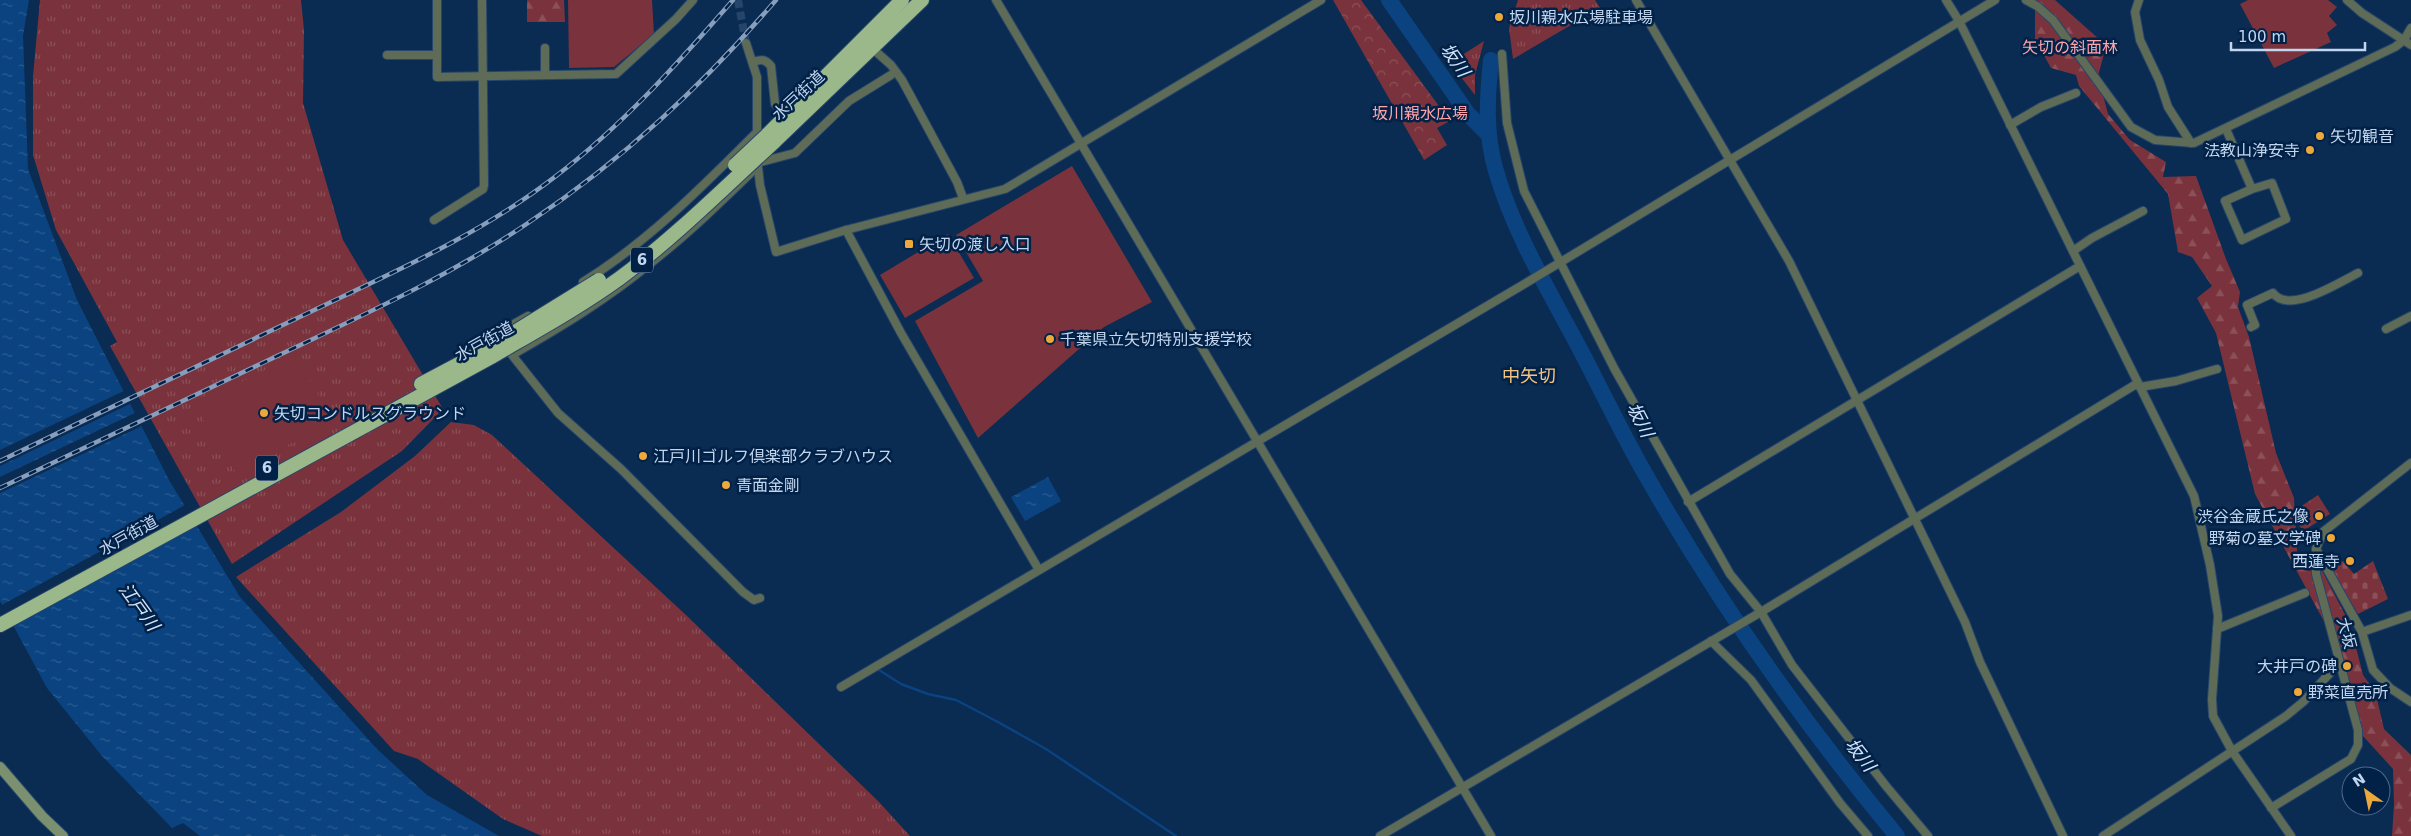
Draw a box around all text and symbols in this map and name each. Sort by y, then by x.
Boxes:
place label: 坂川親水広場駐車場 [1509,8,1653,27]
marker: 坂川親水広場駐車場 [1493,11,1505,23]
scale bar [2231,20,2365,52]
text: 100 m [2238,28,2286,46]
park label: 矢切の斜面林 [2022,38,2118,57]
water label: 坂川 [1436,39,1475,82]
street label: 水戸街道 [768,67,828,124]
park label: 坂川親水広場 [1372,104,1468,123]
place label: 矢切観音 [2330,127,2394,146]
marker: 矢切観音 [2314,130,2326,142]
place label: 法教山浄安寺 [2204,141,2300,160]
marker: 法教山浄安寺 [2304,144,2316,156]
place label: 矢切の渡し入口 [919,235,1031,254]
marker: 矢切の渡し入口 [903,238,915,250]
road number: 6 [631,248,653,272]
street label: 水戸街道 [452,318,517,365]
place label: 千葉県立矢切特別支援学校 [1060,330,1252,349]
marker: 千葉県立矢切特別支援学校 [1044,333,1056,345]
district label: 中矢切 [1502,365,1556,386]
water label: 坂川 [1623,399,1659,442]
place label: 矢切コンドルスグラウンド [274,404,466,423]
marker: 矢切コンドルスグラウンド [258,407,270,419]
place label: 江戸川ゴルフ倶楽部クラブハウス [653,447,893,466]
marker: 江戸川ゴルフ倶楽部クラブハウス [637,450,649,462]
road number: 6 [256,456,278,480]
place label: 青面金剛 [736,476,800,495]
marker: 青面金剛 [720,479,732,491]
place label: 渋谷金蔵氏之像 [2197,507,2309,526]
marker: 渋谷金蔵氏之像 [2313,510,2325,522]
street label: 水戸街道 [96,512,161,559]
place label: 野菊の墓文学碑 [2209,529,2321,548]
marker: 野菊の墓文学碑 [2325,532,2337,544]
place label: 西蓮寺 [2292,552,2340,571]
marker: 西蓮寺 [2344,555,2356,567]
water label: 江戸川 [115,579,165,636]
street label: 大坂 [2333,615,2360,651]
place label: 大井戸の碑 [2257,657,2337,676]
marker: 大井戸の碑 [2341,660,2353,672]
place label: 野菜直売所 [2308,683,2388,702]
marker: 野菜直売所 [2292,686,2304,698]
water label: 坂川 [1841,734,1881,777]
north arrow [2341,766,2391,816]
text: N [2350,770,2368,790]

